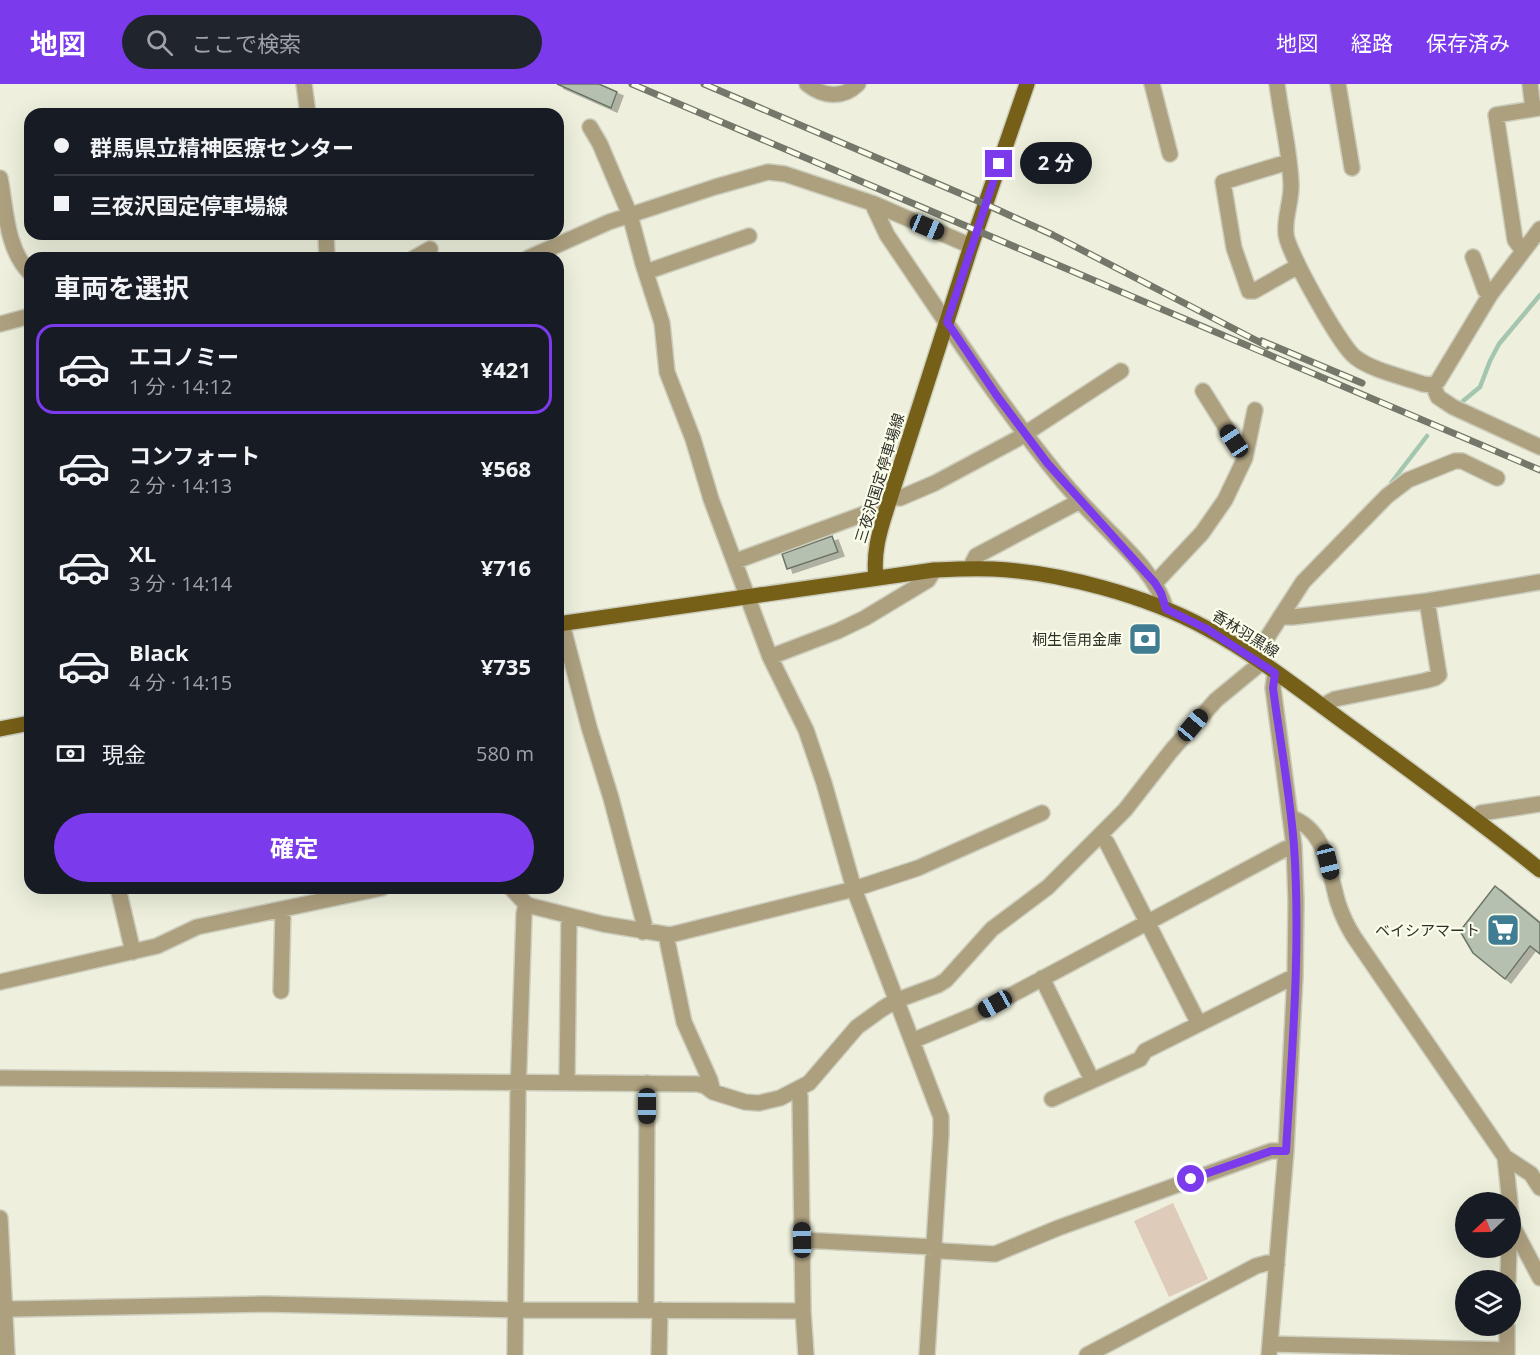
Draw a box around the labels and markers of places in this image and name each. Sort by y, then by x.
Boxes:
bank icon: 桐生信用金庫 [1127,621,1163,657]
place label: 桐生信用金庫 [1032,629,1122,649]
supermarket icon: ベイシアマート [1485,912,1521,948]
place label: ベイシアマート [1375,920,1480,940]

